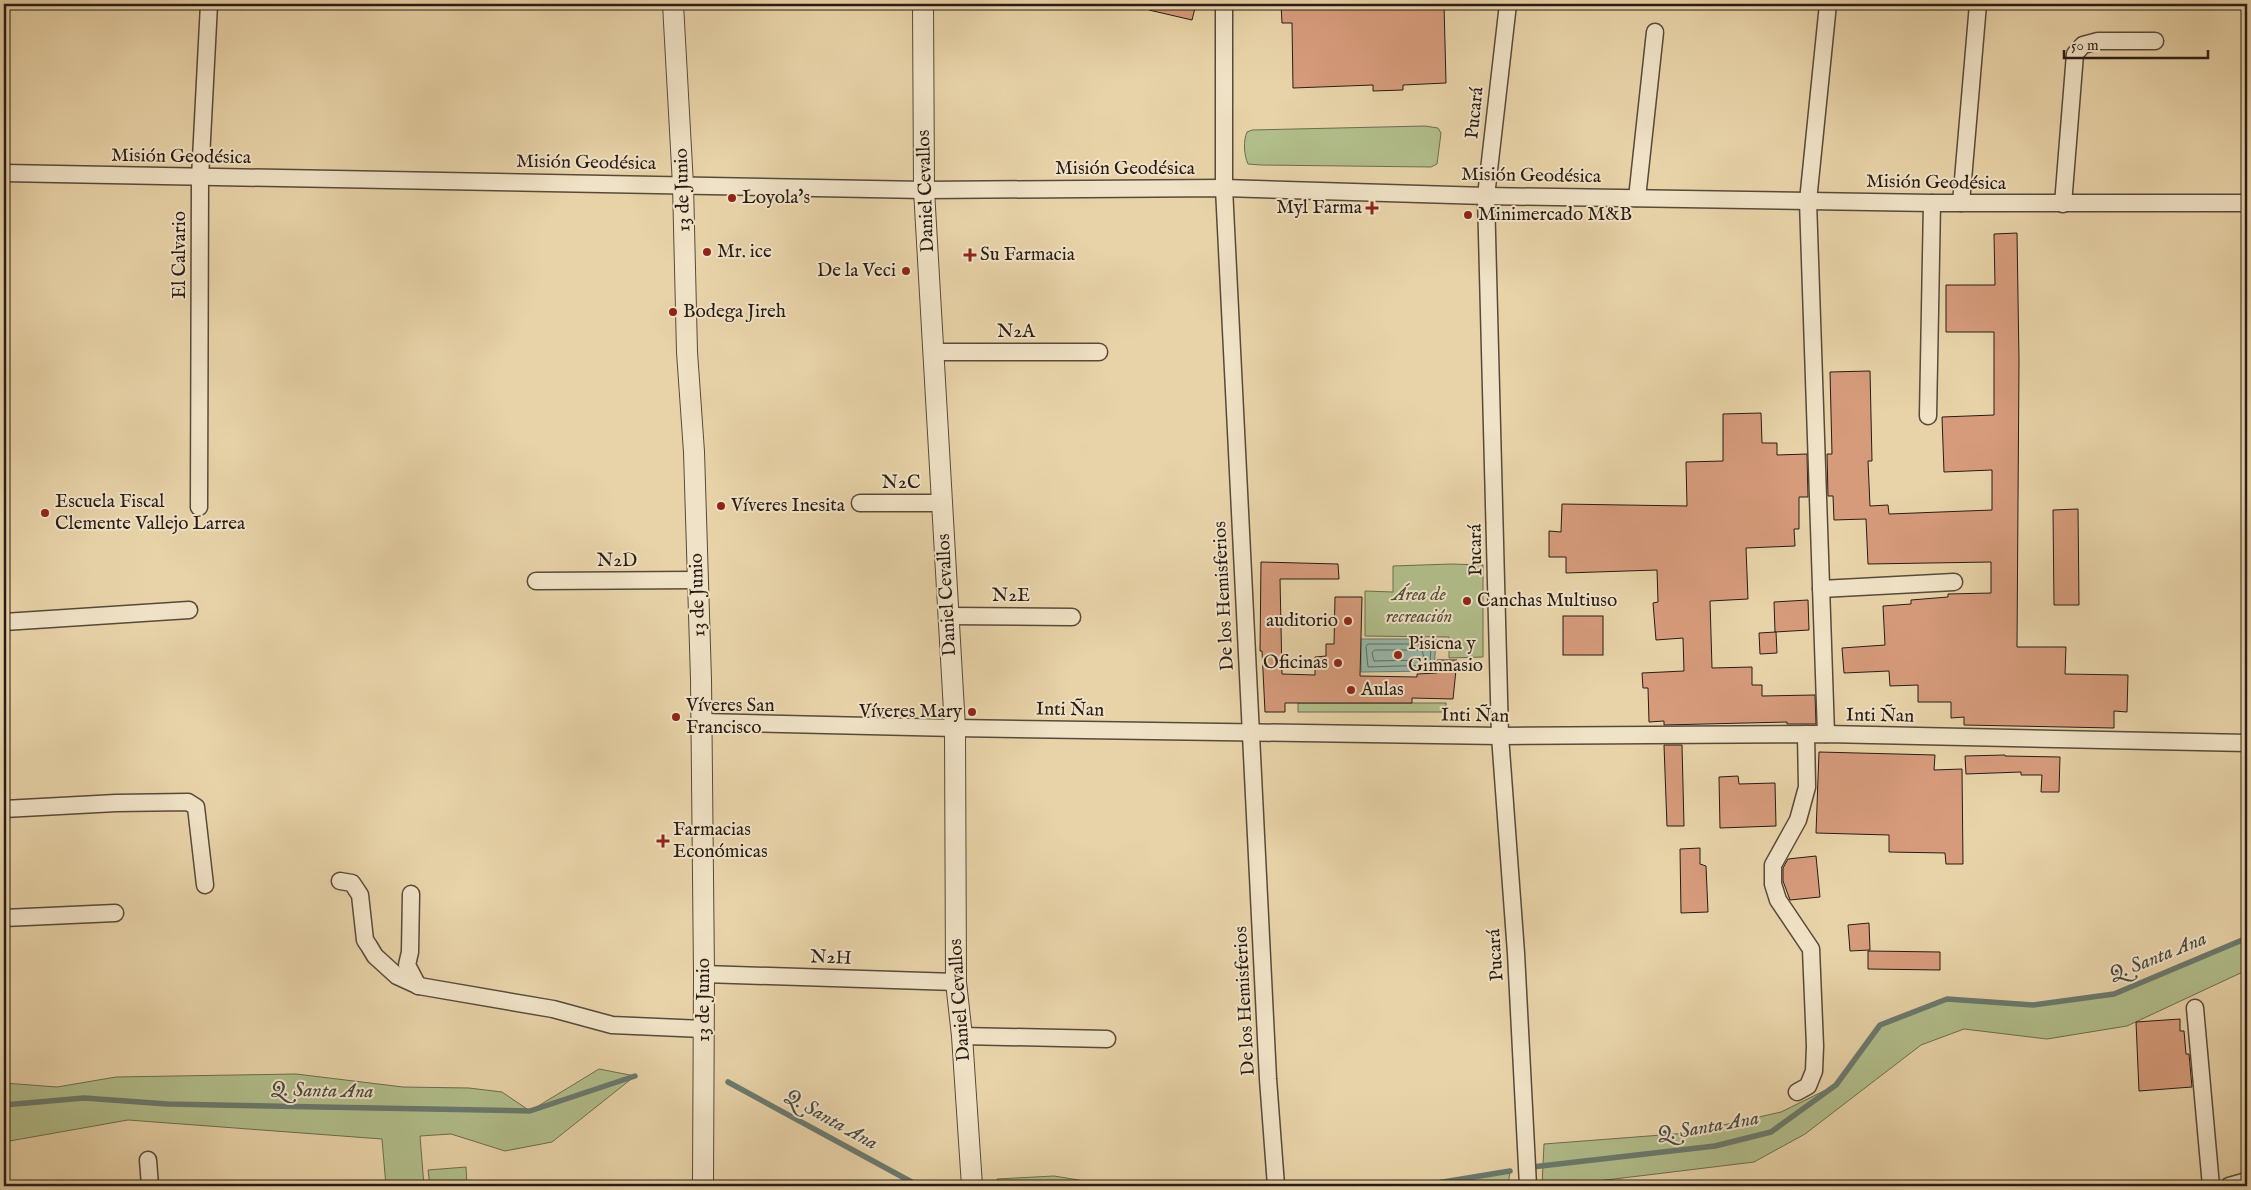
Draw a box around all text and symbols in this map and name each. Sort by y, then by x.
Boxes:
scale bar [2064,28,2207,60]
text: 50 m [2071,36,2099,55]
street label: Pucará [1460,85,1490,140]
street label: Daniel Cevallos [912,129,940,253]
street label: Misión Geodésica [111,144,252,170]
street label: 13 de Junio [670,148,696,232]
street label: Misión Geodésica [516,150,657,176]
street label: Misión Geodésica [1055,157,1196,181]
street label: Misión Geodésica [1461,163,1602,189]
street label: Misión Geodésica [1866,170,2007,196]
place label: Loyola's [742,186,810,210]
marker: Loyola's [726,192,738,204]
place label: Myl Farma [1276,196,1363,220]
marker: Myl Farma [1366,202,1378,214]
place label: Minimercado M&B [1478,203,1632,227]
marker: Minimercado M&B [1462,209,1474,221]
street label: El Calvario [168,211,192,299]
place label: Mr. ice [717,240,772,264]
place label: Su Farmacia [980,243,1076,267]
marker: Mr. ice [701,246,713,258]
marker: Su Farmacia [964,249,976,261]
place label: De la Veci [817,259,896,283]
marker: De la Veci [900,265,912,277]
place label: Bodega Jireh [683,300,786,324]
marker: Bodega Jireh [667,306,679,318]
street label: N2A [997,320,1036,344]
street label: N2C [882,471,920,495]
place label: Escuela Fiscal Clemente Vallejo Larrea [55,490,246,536]
place label: Víveres Inesita [730,494,846,518]
marker: Víveres Inesita [715,500,727,512]
marker: Escuela Fiscal Clemente Vallejo Larrea [39,507,51,519]
street label: De los Hemisferios [1208,521,1240,671]
street label: Pucará [1464,523,1488,576]
street label: Daniel Cevallos [932,533,962,657]
street label: N2D [597,549,637,573]
street label: 13 de Junio [685,553,711,637]
park label: Área de recreación [1386,583,1452,629]
street label: N2E [992,584,1030,608]
place label: Canchas Multiuso [1477,589,1617,613]
marker: Canchas Multiuso [1461,595,1473,607]
place label: auditorio [1266,609,1338,633]
marker: auditorio [1342,615,1354,627]
place label: Pisicna y Gimnasio [1408,632,1483,678]
marker: Pisicna y Gimnasio [1392,649,1404,661]
place label: Oficinas [1263,651,1328,675]
marker: Oficinas [1332,657,1344,669]
place label: Aulas [1360,678,1404,702]
marker: Aulas [1345,684,1357,696]
place label: Víveres San Francisco [685,694,775,740]
street label: Inti Ñan [1036,696,1104,723]
place label: Víveres Mary [858,700,963,724]
street label: Inti Ñan [1441,702,1509,729]
street label: Inti Ñan [1846,702,1914,729]
marker: Víveres Mary [966,706,978,718]
marker: Víveres San Francisco [670,711,682,723]
place label: Farmacias Económicas [673,818,768,864]
marker: Farmacias Económicas [657,835,669,847]
street label: De los Hemisferios [1229,926,1261,1076]
water label: Q. Santa Ana [2106,926,2211,989]
street label: Pucará [1482,927,1510,982]
street label: Daniel Cevallos [944,938,976,1062]
street label: N2H [810,945,852,971]
street label: 13 de Junio [692,958,716,1042]
water label: Q. Santa Ana [270,1078,374,1105]
water label: Q. Santa Ana [779,1084,882,1157]
water label: Q. Santa Ana [1655,1106,1761,1149]

